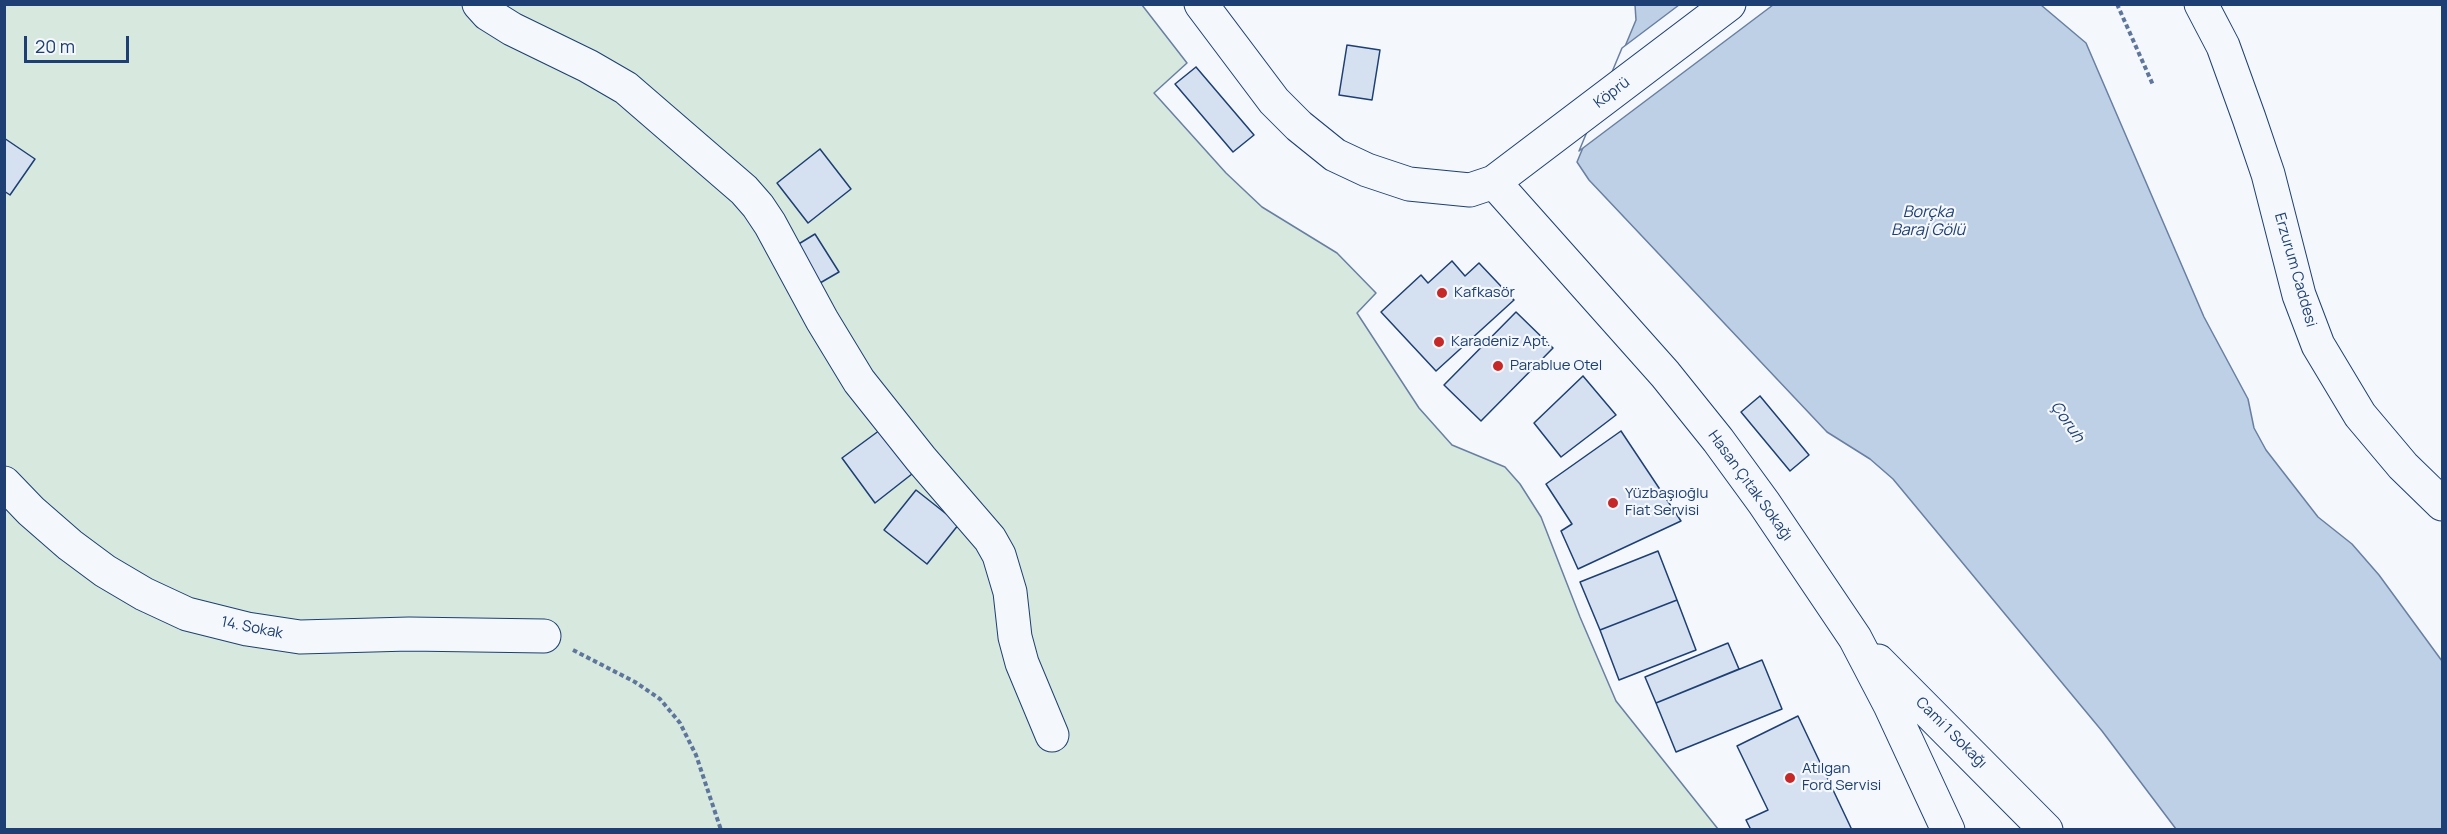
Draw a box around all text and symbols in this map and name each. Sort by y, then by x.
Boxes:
scale bar [27,24,132,62]
text: 20 m [35,34,75,58]
street label: Köprü [1590,74,1634,112]
water label: Borçka Baraj Gölü [1891,203,1965,241]
street label: Erzurum Caddesi [2270,211,2320,329]
place label: Kafkasör [1454,284,1515,302]
marker: Kafkasör [1435,286,1449,300]
place label: Karadeniz Apt. [1451,333,1551,351]
marker: Karadeniz Apt. [1432,335,1446,349]
place label: Parablue Otel [1510,357,1602,375]
marker: Parablue Otel [1491,359,1505,373]
water label: Çoruh [2046,398,2088,446]
street label: Hasan Çıtak Sokağı [1704,427,1796,545]
place label: Yüzbaşıoğlu Fiat Servisi [1625,485,1708,520]
marker: Yüzbaşıoğlu Fiat Servisi [1606,496,1620,510]
street label: 14. Sokak [220,613,284,643]
street label: Cami 1 Sokağı [1912,694,1990,772]
place label: Atılgan Ford Servisi [1802,760,1881,795]
marker: Atılgan Ford Servisi [1783,771,1797,785]

